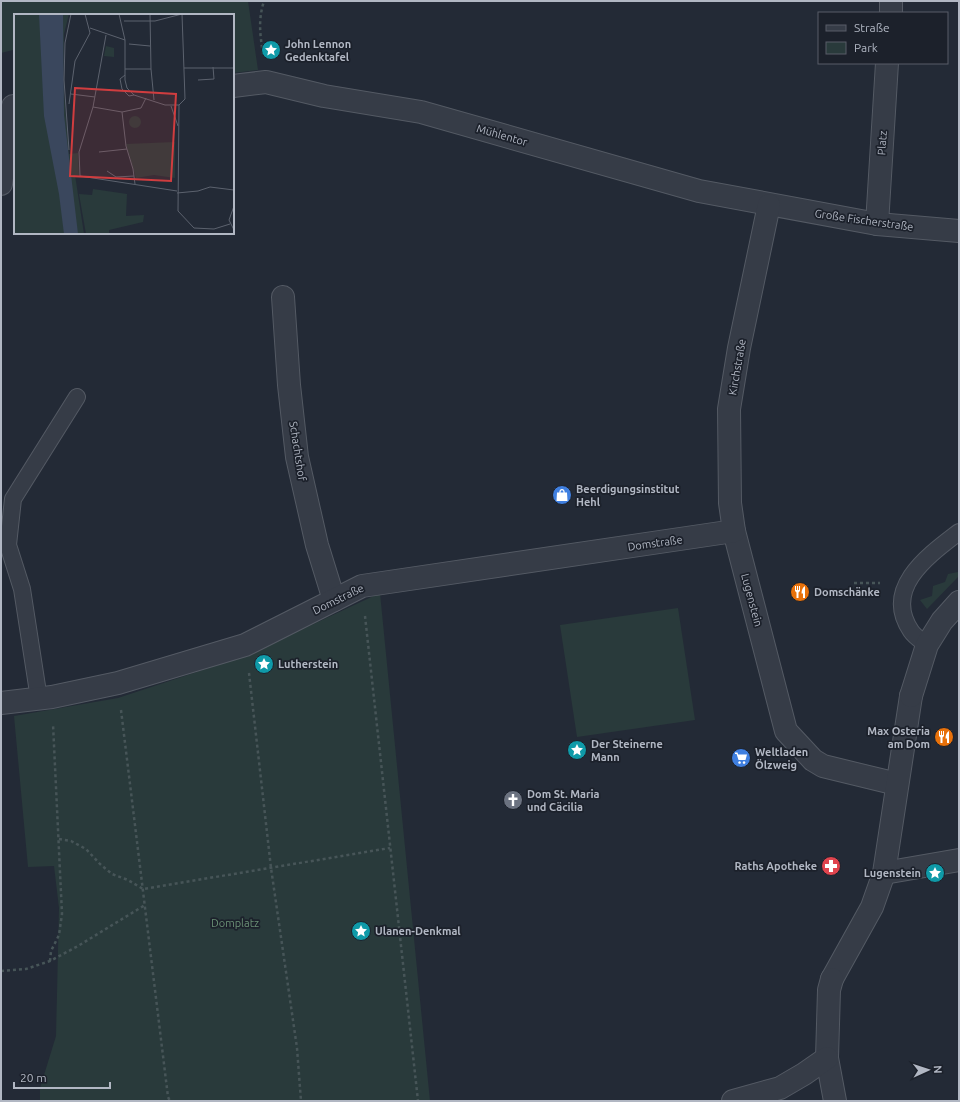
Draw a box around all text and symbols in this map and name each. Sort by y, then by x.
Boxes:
legend [818,12,948,64]
inset map [14,14,234,234]
text: Straße [854,21,890,34]
place label: John Lennon Gedenktafel [285,38,351,63]
place icon: John Lennon Gedenktafel [260,39,282,61]
text: Park [854,41,878,54]
street label: Mühlentor [475,122,530,148]
street label: Platz [875,130,889,156]
street label: Große Fischerstraße [814,207,914,233]
street label: Kirchstraße [726,338,748,396]
street label: Schachtshof [287,420,309,482]
place label: Beerdigungsinstitut Hehl [576,483,680,508]
shop icon: Beerdigungsinstitut Hehl [551,484,573,506]
street label: Domstraße [627,533,683,553]
street label: Lugenstein [739,572,765,628]
street label: Domstraße [311,581,365,617]
restaurant icon: Domschänke [789,581,811,603]
place label: Domschänke [814,586,880,598]
place icon: Lutherstein [253,653,275,675]
place label: Lutherstein [278,658,338,670]
place label: Max Osteria am Dom [867,725,930,750]
restaurant icon: Max Osteria am Dom [933,726,955,748]
place label: Der Steinerne Mann [591,738,663,763]
place icon: Der Steinerne Mann [566,739,588,761]
place label: Weltladen Ölzweig [755,746,808,771]
supermarket icon: Weltladen Ölzweig [730,747,752,769]
place label: Dom St. Maria und Cäcilia [527,788,600,813]
church icon: Dom St. Maria und Cäcilia [502,789,524,811]
pharmacy icon: Raths Apotheke [820,855,842,877]
place label: Raths Apotheke [734,860,817,872]
place icon: Lugenstein [924,862,946,884]
place label: Lugenstein [864,867,921,879]
park label: Domplatz [211,917,259,929]
place icon: Ulanen-Denkmal [350,920,372,942]
place label: Ulanen-Denkmal [375,925,461,937]
north arrow [908,1050,948,1090]
scale bar [14,1064,110,1090]
text: N [932,1065,944,1074]
text: 20 m [20,1071,47,1084]

